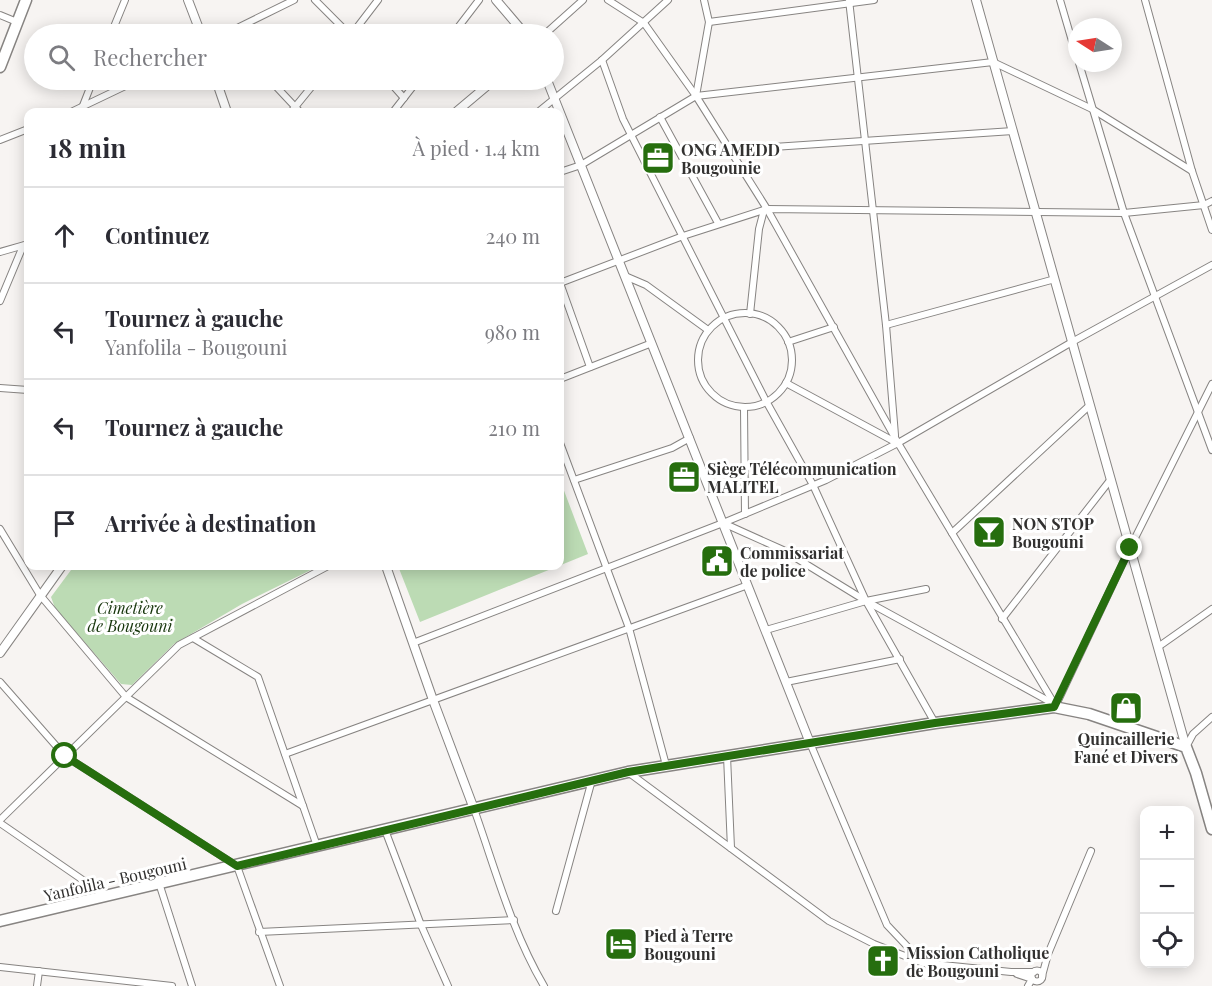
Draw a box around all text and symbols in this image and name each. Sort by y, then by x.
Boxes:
north arrow [1068,18,1122,72]
search box [24,24,564,90]
icon: search [45,41,78,74]
text: Rechercher [93,42,207,72]
text: 18 min [48,130,126,165]
text: À pied · 1.4 km [413,134,540,161]
place label: ONG AMEDD Bougounie [681,139,780,178]
office icon: ONG AMEDD Bougounie [640,140,676,176]
icon: ahead [48,219,81,252]
text: Continuez [105,220,209,250]
text: 240 m [486,222,540,249]
text: Tournez à gauche [105,303,283,333]
icon: left [48,315,81,348]
text: 980 m [485,318,540,345]
text: Yanfolila - Bougouni [105,333,287,360]
icon: left [48,411,81,444]
text: Tournez à gauche [105,412,283,442]
text: 210 m [488,414,540,441]
place label: Siège Télécommunication MALITEL [707,458,897,497]
office icon: Siège Télécommunication MALITEL [666,459,702,495]
icon: arrive [48,507,81,540]
text: Arrivée à destination [105,508,316,538]
place label: NON STOP Bougouni [1012,513,1094,552]
bar icon: NON STOP Bougouni [971,514,1007,550]
route end [1116,534,1142,560]
place label: Commissariat de police [740,542,844,581]
public building icon: Commissariat de police [699,543,735,579]
park label: Cimetière de Bougouni [88,597,174,636]
shop icon: Quincaillerie Fané et Divers [1108,690,1144,726]
place label: Quincaillerie Fané et Divers [1074,728,1178,767]
route start [51,742,77,768]
map controls [1140,806,1194,968]
button: + [1140,806,1194,860]
street label: Yanfolila - Bougouni [41,852,189,906]
button: − [1140,860,1194,914]
button: locate [1140,914,1194,968]
place label: Pied à Terre Bougouni [644,925,733,964]
hotel icon: Pied à Terre Bougouni [603,926,639,962]
place label: Mission Catholique de Bougouni [906,942,1049,981]
church icon: Mission Catholique de Bougouni [865,943,901,979]

